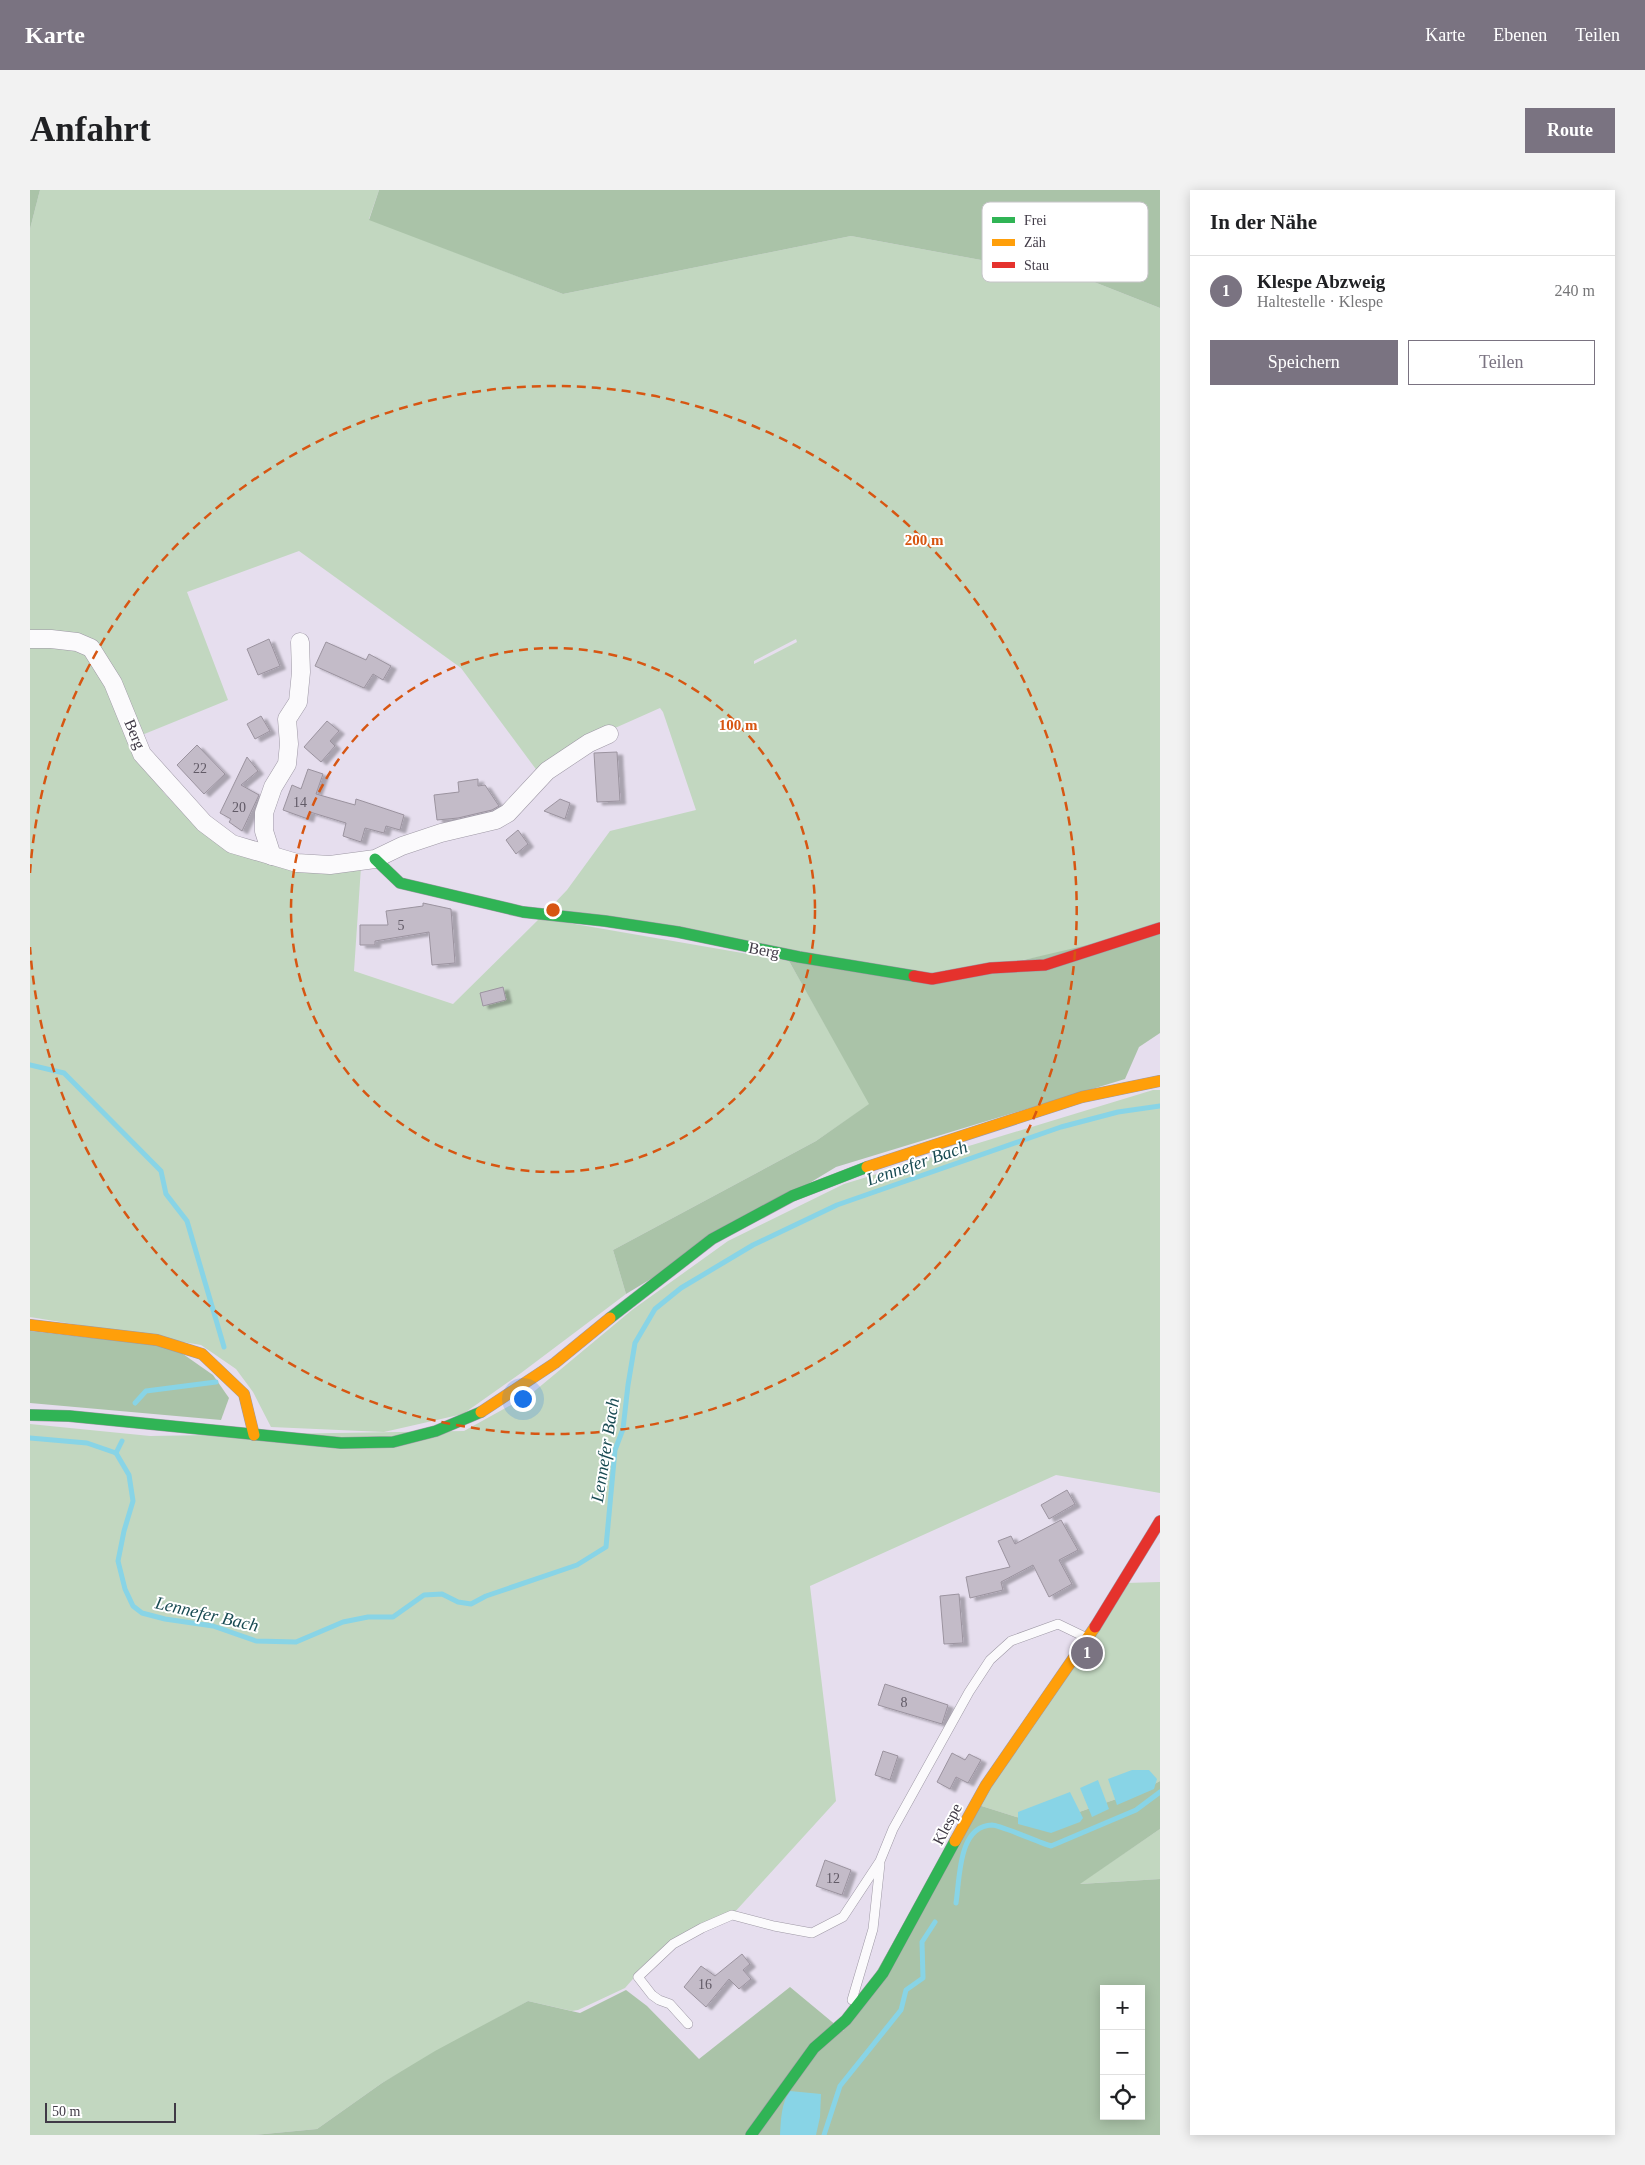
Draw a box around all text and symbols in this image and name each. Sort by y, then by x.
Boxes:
text: Karte [25,22,85,48]
text: Karte [1425,25,1465,45]
text: Ebenen [1493,25,1547,45]
text: Teilen [1575,25,1620,45]
button: Route [1525,108,1615,153]
text: Anfahrt [30,110,151,149]
legend [982,202,1148,282]
text: In der Nähe [1210,210,1317,234]
text: Frei [1024,213,1047,228]
text: Zäh [1024,235,1046,250]
text: Stau [1024,258,1049,273]
text: Klespe Abzweig [1257,271,1385,292]
text: 1 [1222,282,1230,299]
text: 240 m [1555,282,1595,299]
text: Haltestelle · Klespe [1257,293,1383,310]
button: Speichern [1210,340,1398,385]
button: Teilen [1408,340,1595,385]
text: 200 m [905,532,944,548]
street label: Berg [120,716,149,752]
text: 100 m [719,717,758,733]
house number: 22 [193,761,207,776]
house number: 14 [293,795,307,810]
house number: 20 [232,800,246,815]
centre of rings [544,901,562,919]
house number: 5 [398,918,405,933]
street label: Berg [747,939,781,962]
water label: Lennefer Bach [863,1136,970,1190]
your location [510,1386,536,1412]
water label: Lennefer Bach [587,1396,623,1505]
water label: Lennefer Bach [152,1592,261,1636]
pin: 1 [1071,1634,1103,1672]
house number: 8 [901,1695,908,1710]
street label: Klespe [929,1800,966,1848]
house number: 12 [826,1871,840,1886]
house number: 16 [698,1977,712,1992]
map controls [1100,1985,1145,2120]
button: + [1100,1985,1145,2030]
button: − [1100,2030,1145,2075]
button: locate [1100,2075,1145,2120]
scale bar [45,2100,176,2123]
text: 50 m [52,2104,80,2119]

